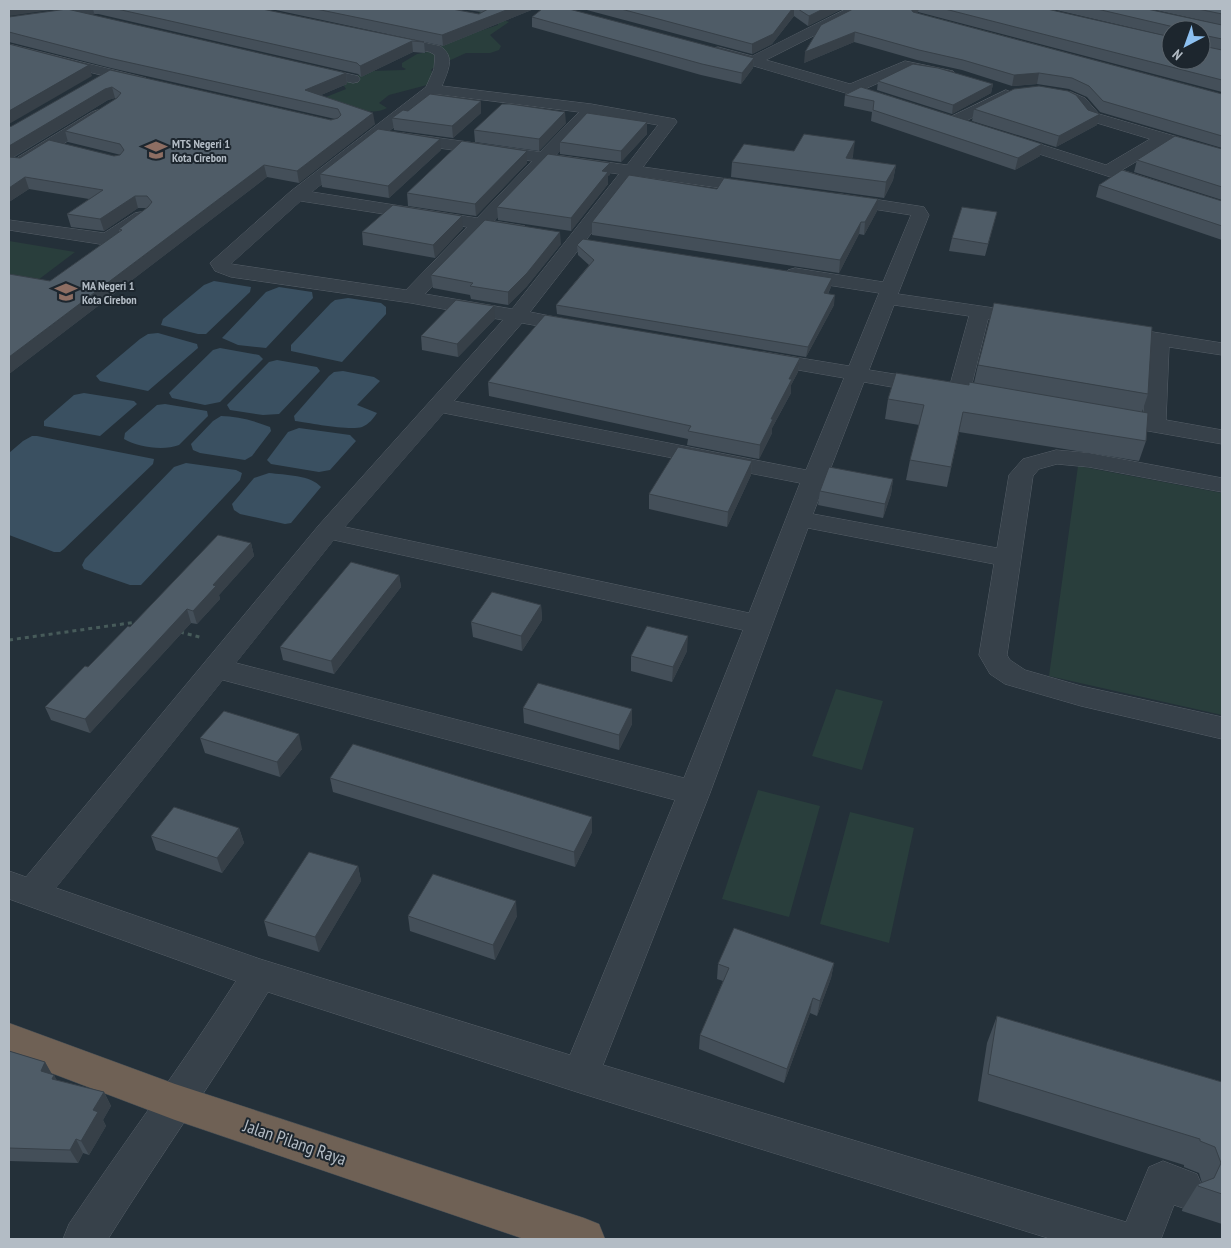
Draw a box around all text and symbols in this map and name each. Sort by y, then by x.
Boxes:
north arrow [1161,20,1211,70]
text: N [1169,46,1186,64]
place label: MTS Negeri 1 Kota Cirebon [172,136,230,165]
school or university icon: MTS Negeri 1 Kota Cirebon [143,137,169,163]
place label: MA Negeri 1 Kota Cirebon [82,278,137,307]
school or university icon: MA Negeri 1 Kota Cirebon [53,279,79,305]
street label: Jalan Pilang Raya [240,1113,350,1170]

